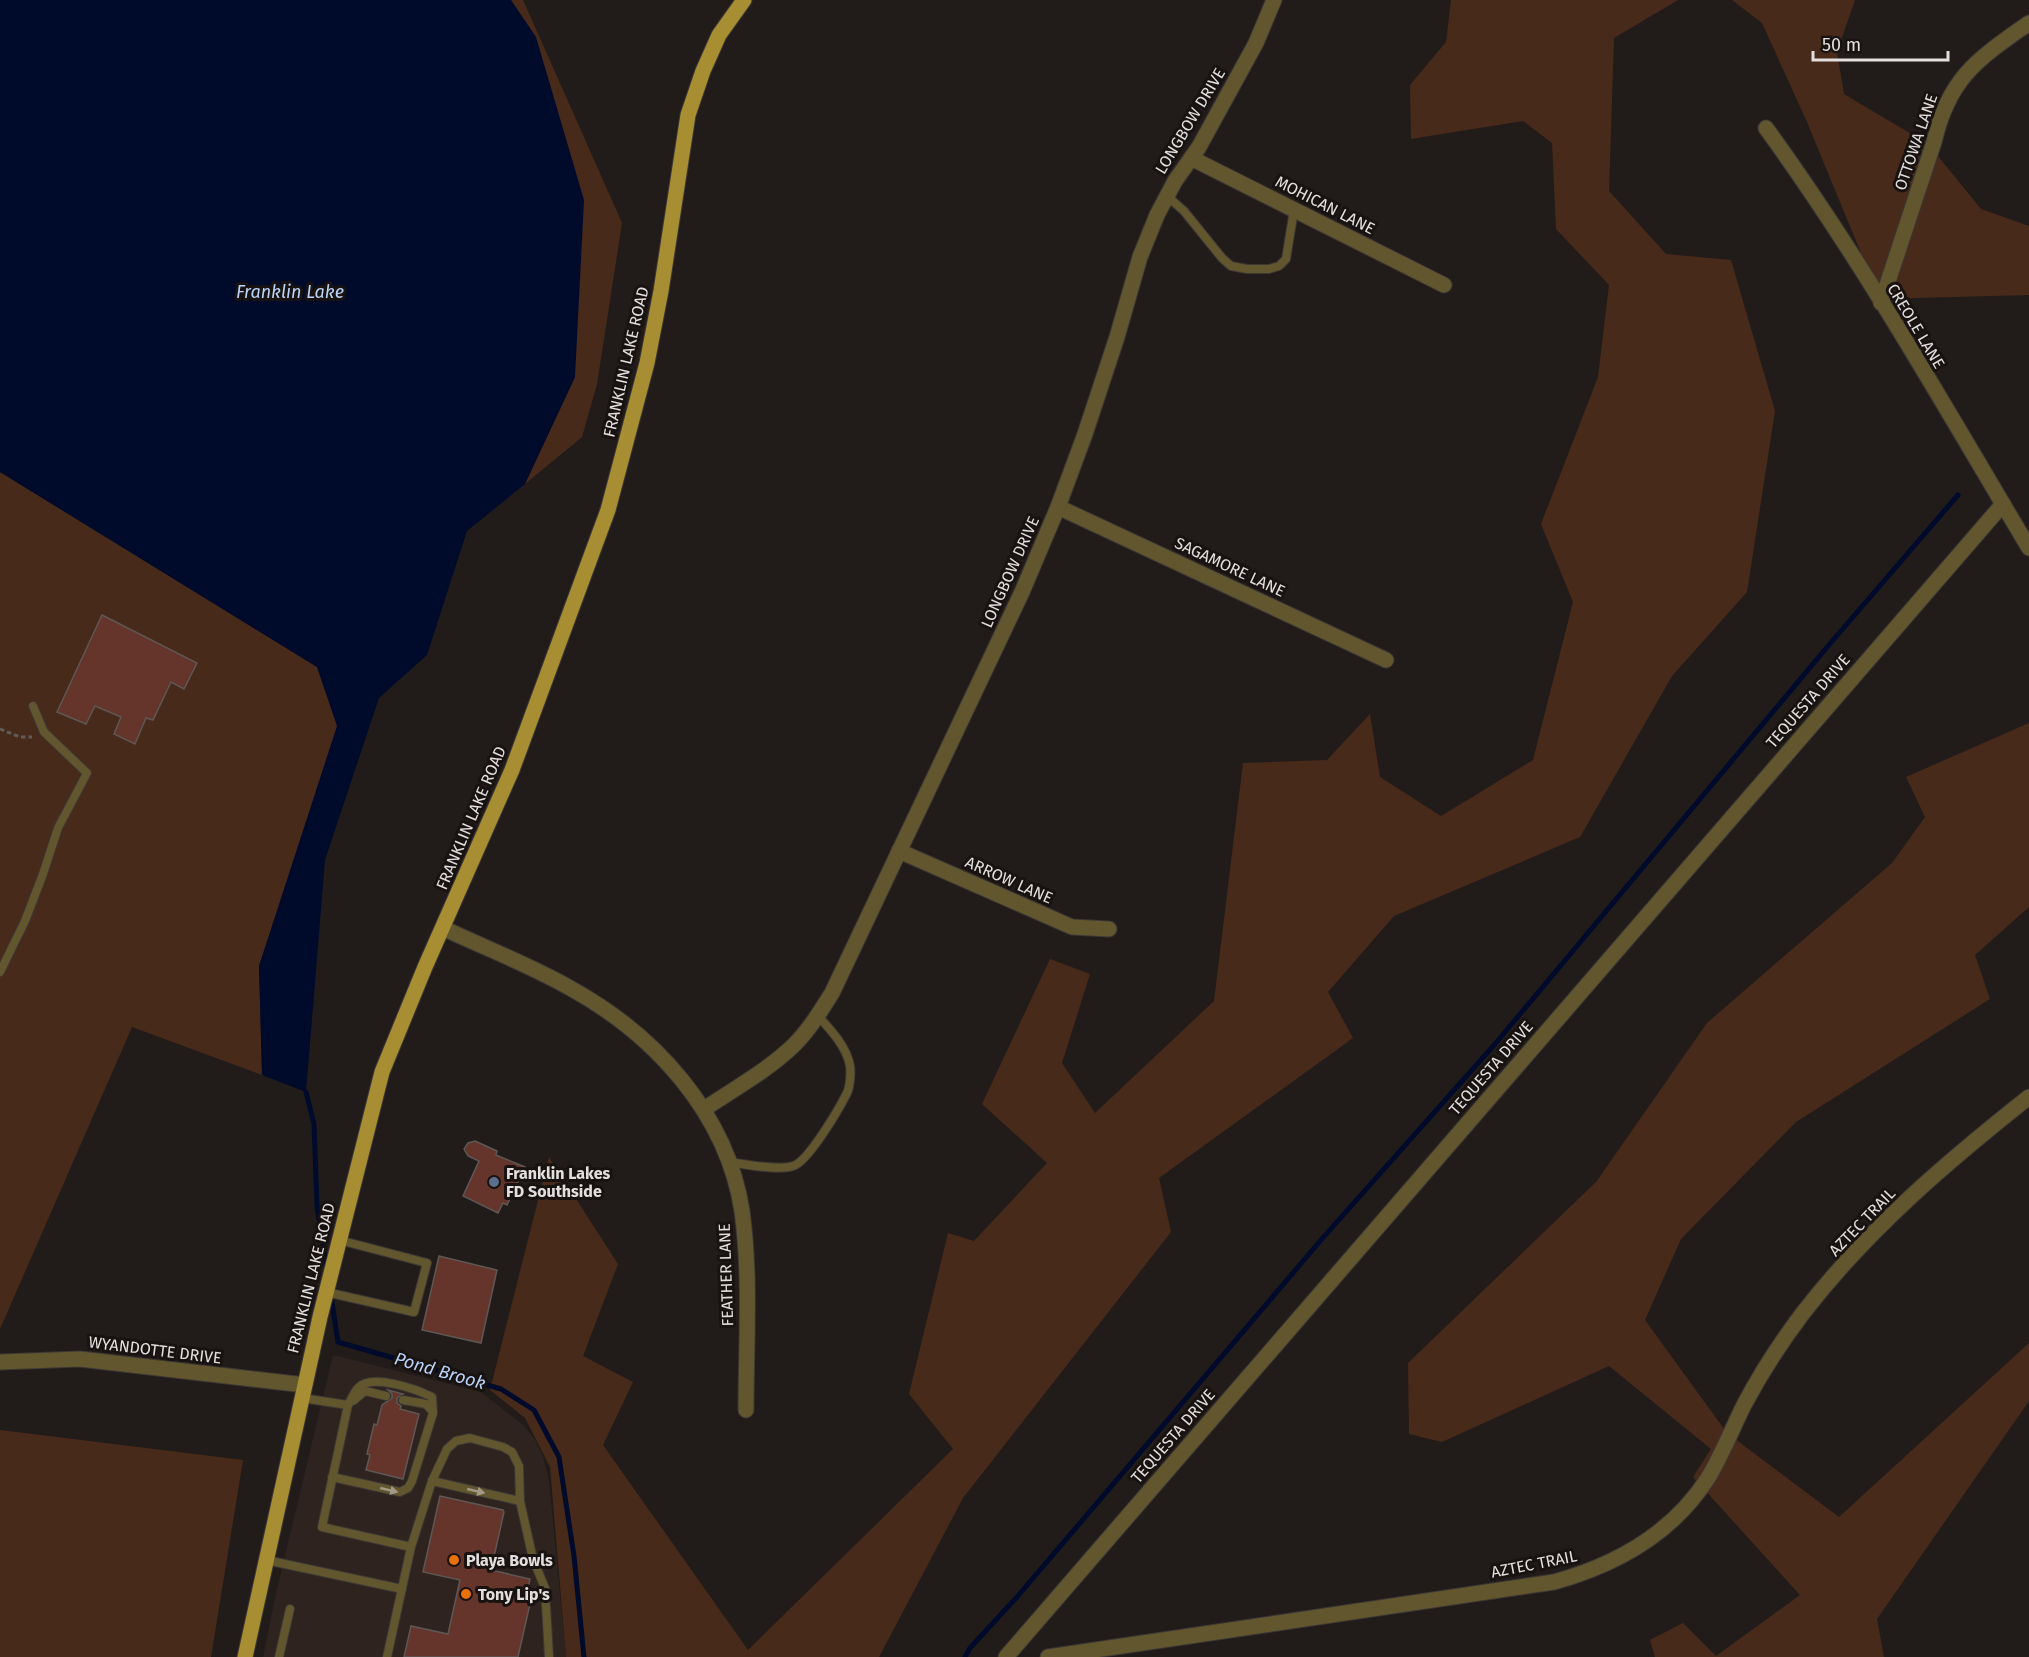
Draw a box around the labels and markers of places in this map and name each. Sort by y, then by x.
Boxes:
place label: Franklin Lakes FD Southside [506,1164,610,1201]
marker: Franklin Lakes FD Southside [487,1175,501,1189]
place label: Playa Bowls [466,1551,553,1570]
marker: Playa Bowls [447,1553,461,1567]
place label: Tony Lip's [478,1585,550,1604]
marker: Tony Lip's [459,1587,473,1601]

